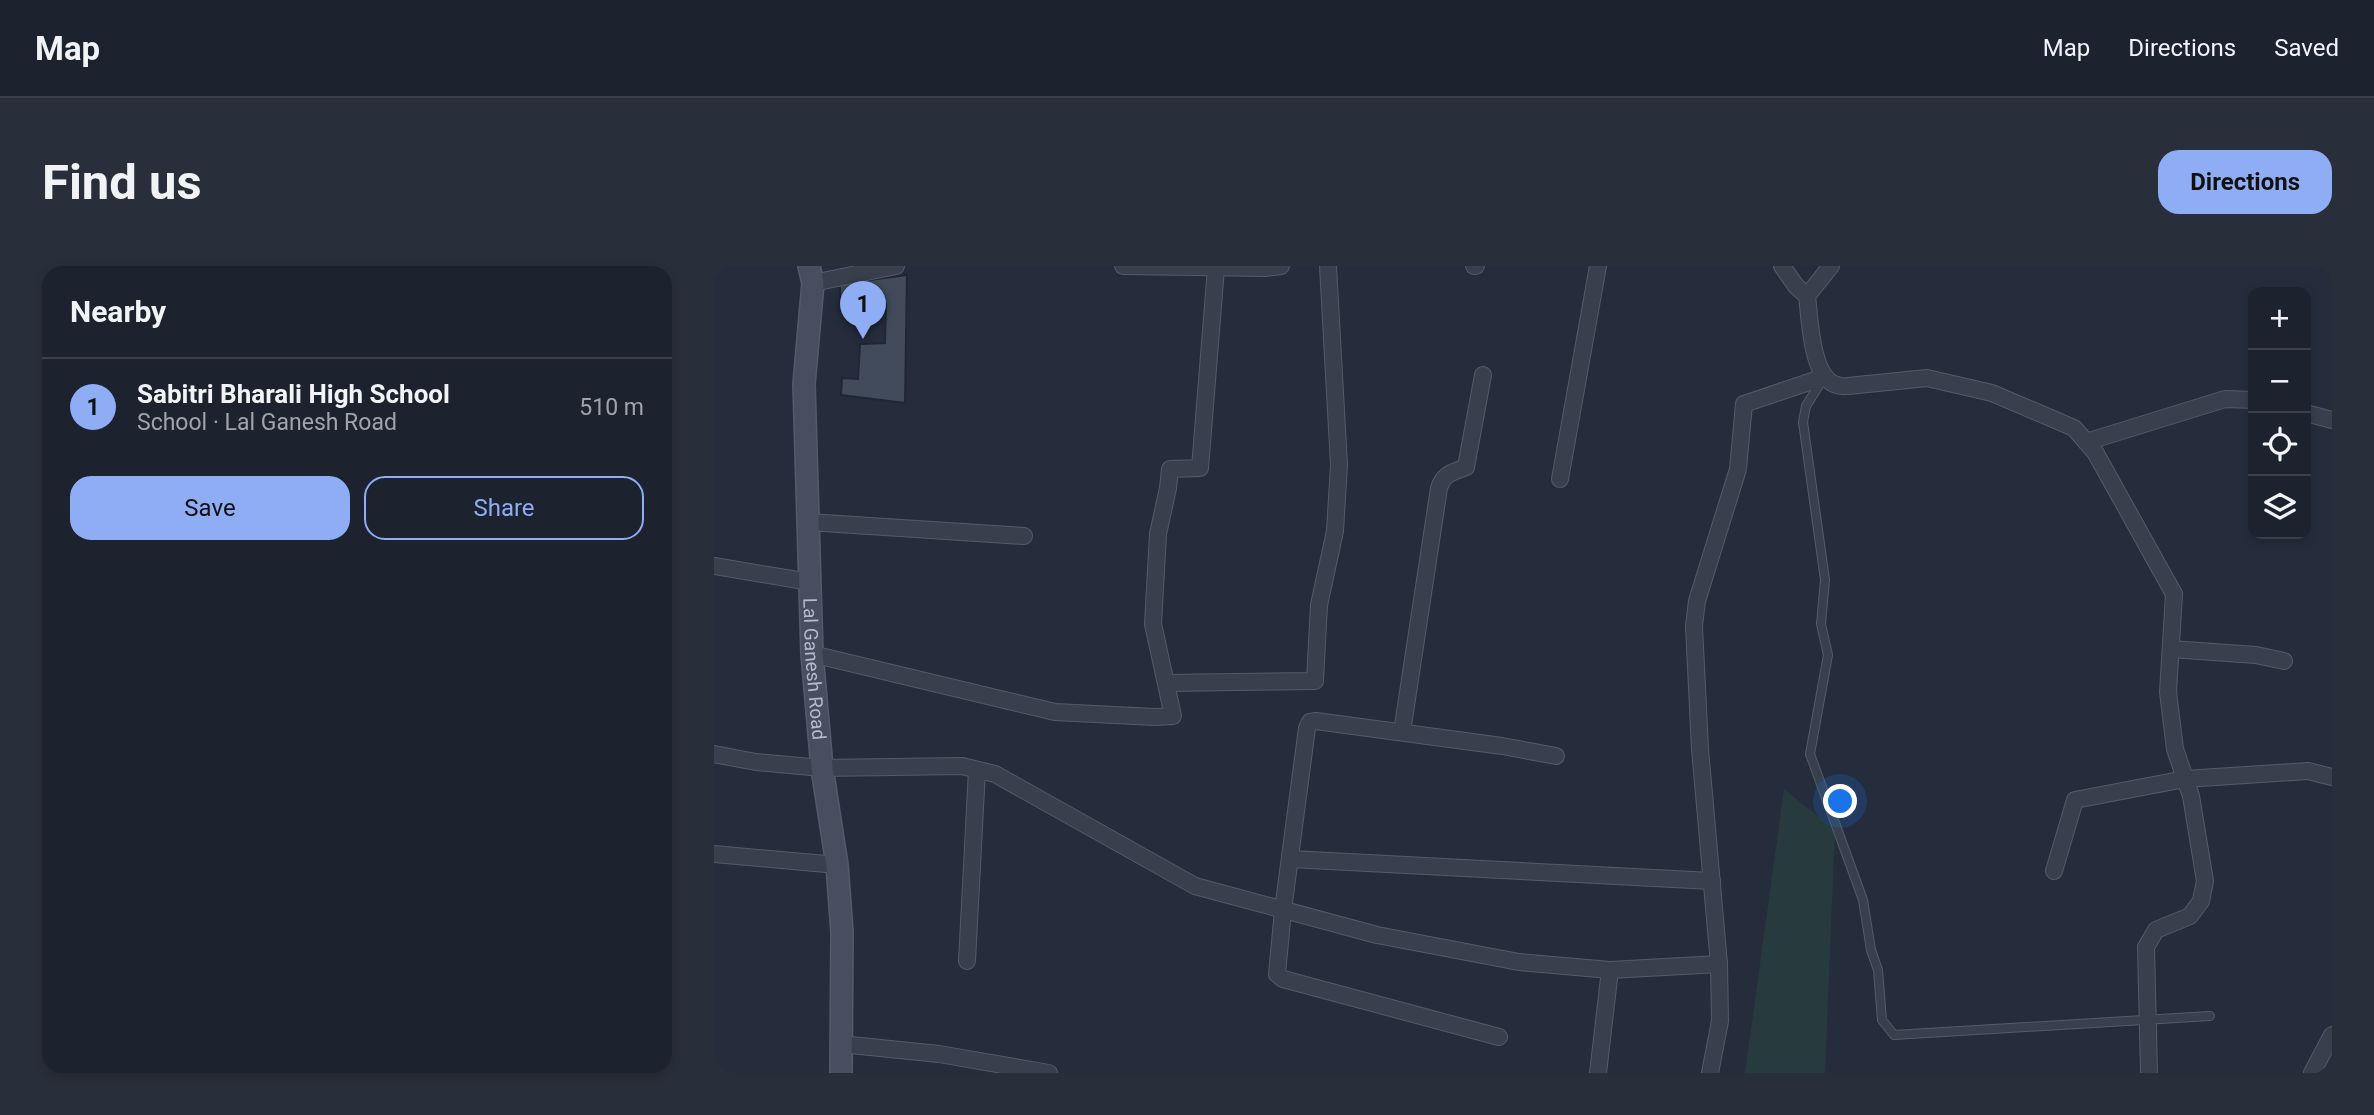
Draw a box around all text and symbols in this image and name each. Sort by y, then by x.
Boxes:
text: Map [35,29,100,68]
text: Map [2043,34,2090,62]
text: Directions [2128,34,2236,62]
text: Saved [2274,34,2339,62]
button: Directions [2158,150,2332,214]
text: Find us [42,154,202,211]
pin: 1 [840,281,886,339]
map controls [2248,287,2311,539]
button: + [2248,287,2311,350]
text: Nearby [70,294,166,329]
button: − [2248,350,2311,413]
text: Sabitri Bharali High School [137,379,450,409]
text: 1 [86,394,100,421]
text: 510 m [579,394,644,421]
text: School · Lal Ganesh Road [137,409,397,436]
button: locate [2248,413,2311,476]
button: Save [70,476,350,540]
button: Share [364,476,644,540]
button: layers [2248,476,2311,539]
street label: Lal Ganesh Road [799,597,831,741]
your location [1823,784,1857,818]

